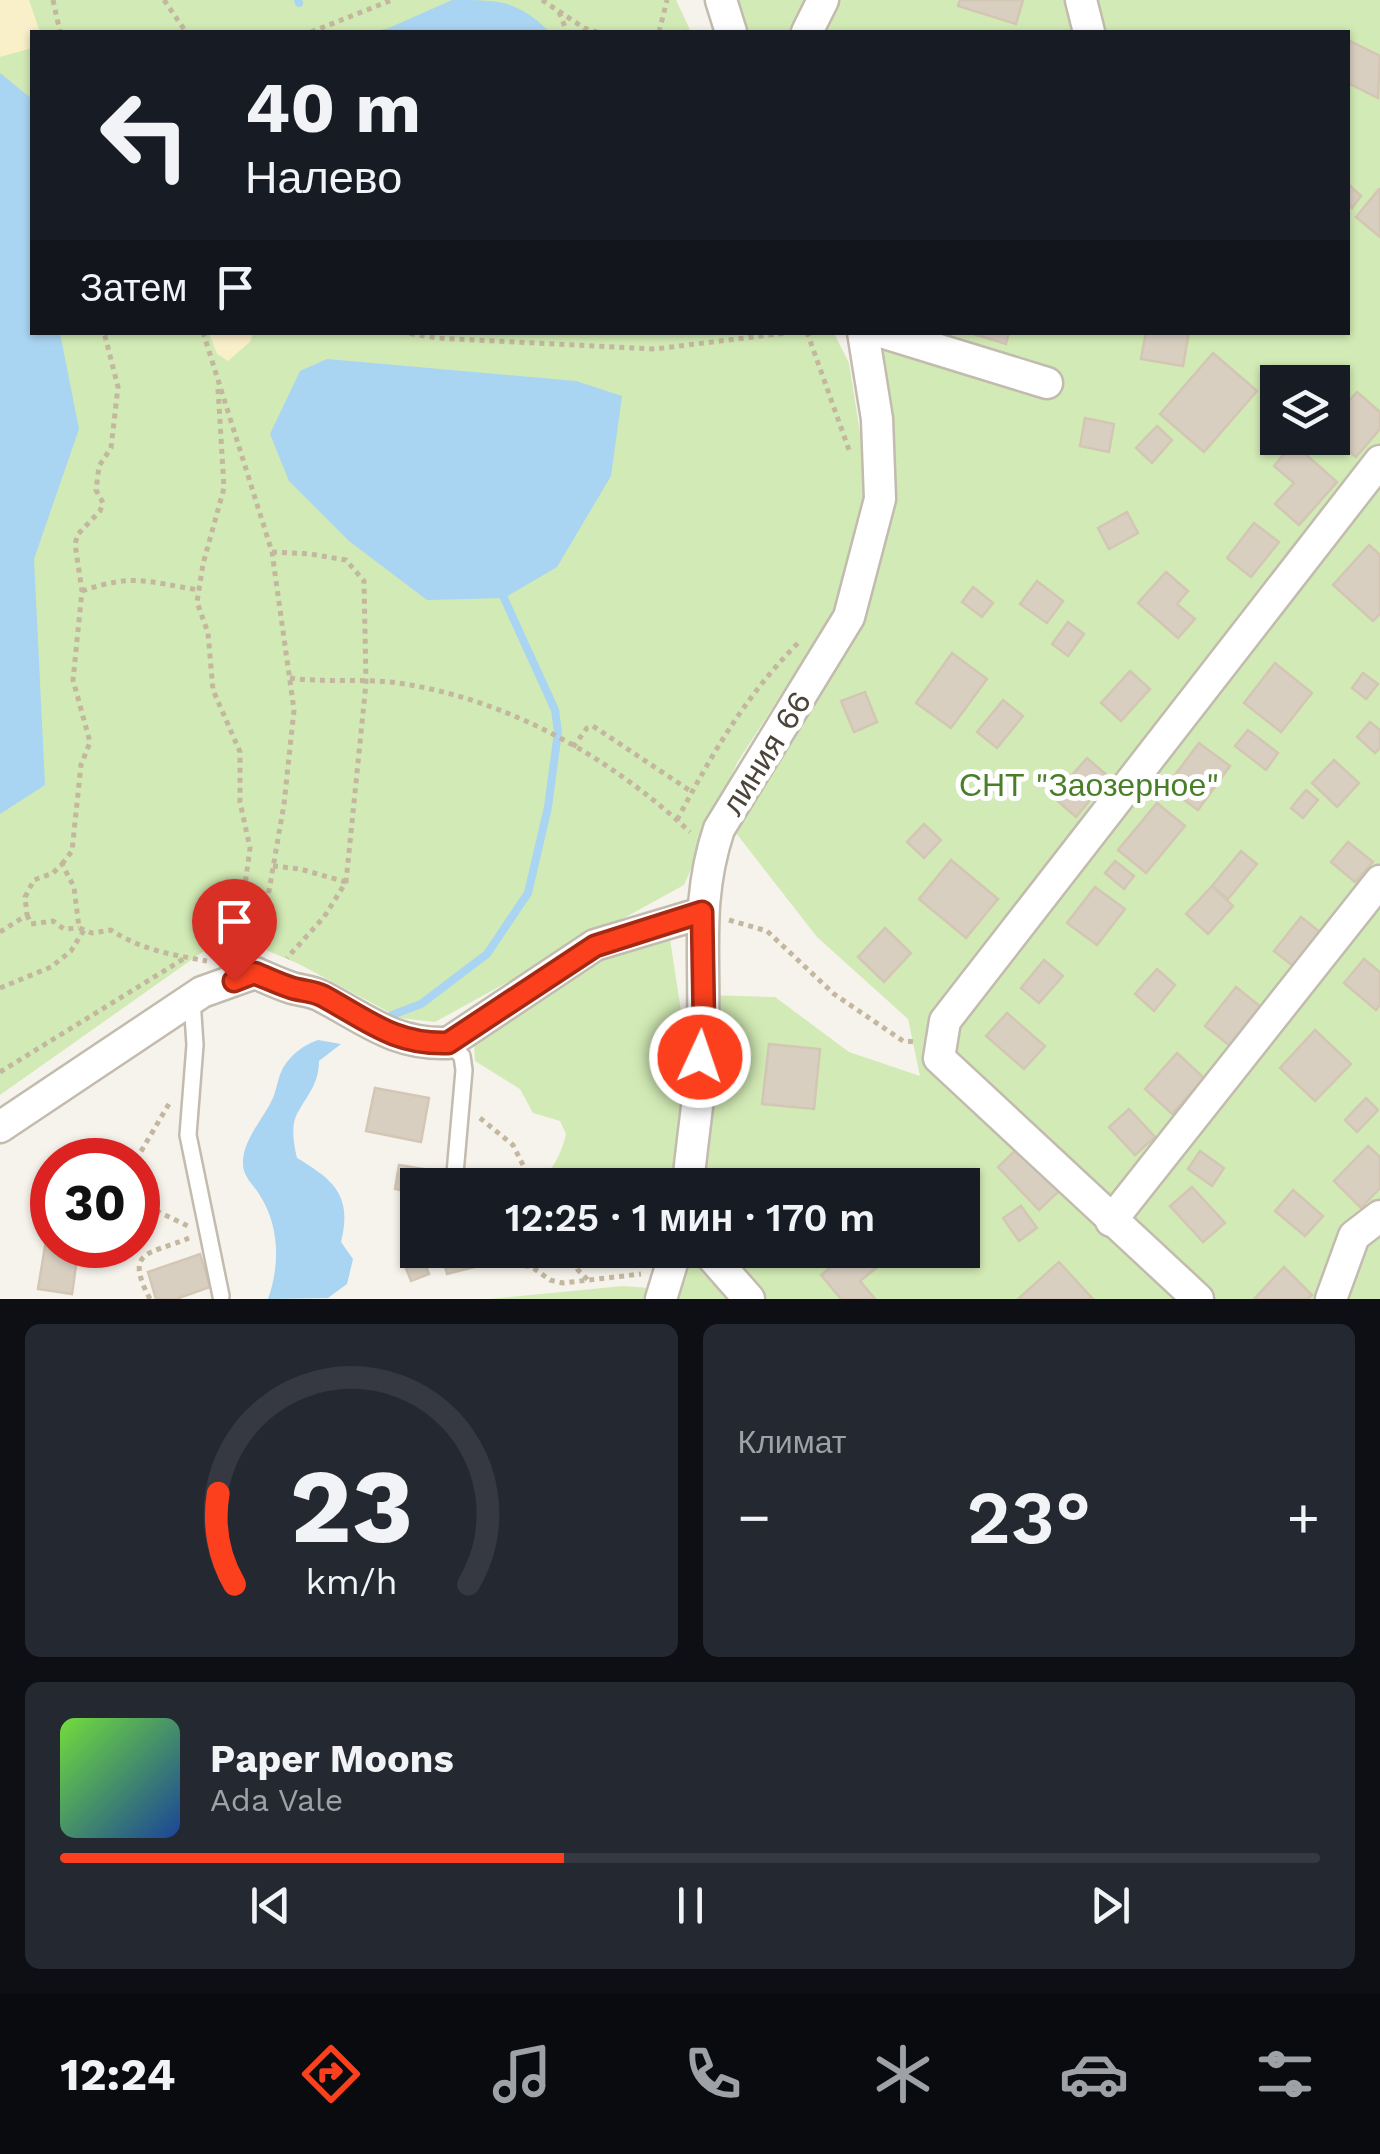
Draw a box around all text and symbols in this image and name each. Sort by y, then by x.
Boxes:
text: 40 m [245,67,421,149]
icon: left [80,70,210,200]
text: Налево [245,151,402,204]
icon: arrive [208,260,263,315]
text: Затем [80,266,188,310]
map controls [1260,365,1350,455]
button: layers [1260,365,1350,455]
street label: линия 66 [713,684,819,822]
park label: СНТ "Заозерное" [959,766,1219,804]
pin [192,879,277,982]
icon: arrive [207,894,262,949]
position arrow [648,1005,752,1109]
speed limit sign: 30 [30,1138,160,1268]
text: 12:25 · 1 мин · 170 m [505,1196,875,1240]
text: Климат [738,1423,846,1461]
text: 23 [289,1445,413,1567]
text: 23° [966,1473,1091,1561]
text: − [738,1485,771,1549]
text: + [1287,1485,1320,1549]
text: km/h [305,1561,397,1603]
text: Paper Moons [210,1737,454,1781]
text: Ada Vale [210,1781,343,1819]
icon: previous [243,1878,298,1933]
icon: pause [663,1878,718,1933]
icon: next [1083,1878,1138,1933]
icon: directions [296,2039,366,2109]
icon: music [487,2039,557,2109]
icon: phone [678,2039,748,2109]
icon: climate [868,2039,938,2109]
icon: car [1059,2039,1129,2109]
icon: filters [1250,2039,1320,2109]
text: 12:24 [60,2048,176,2101]

